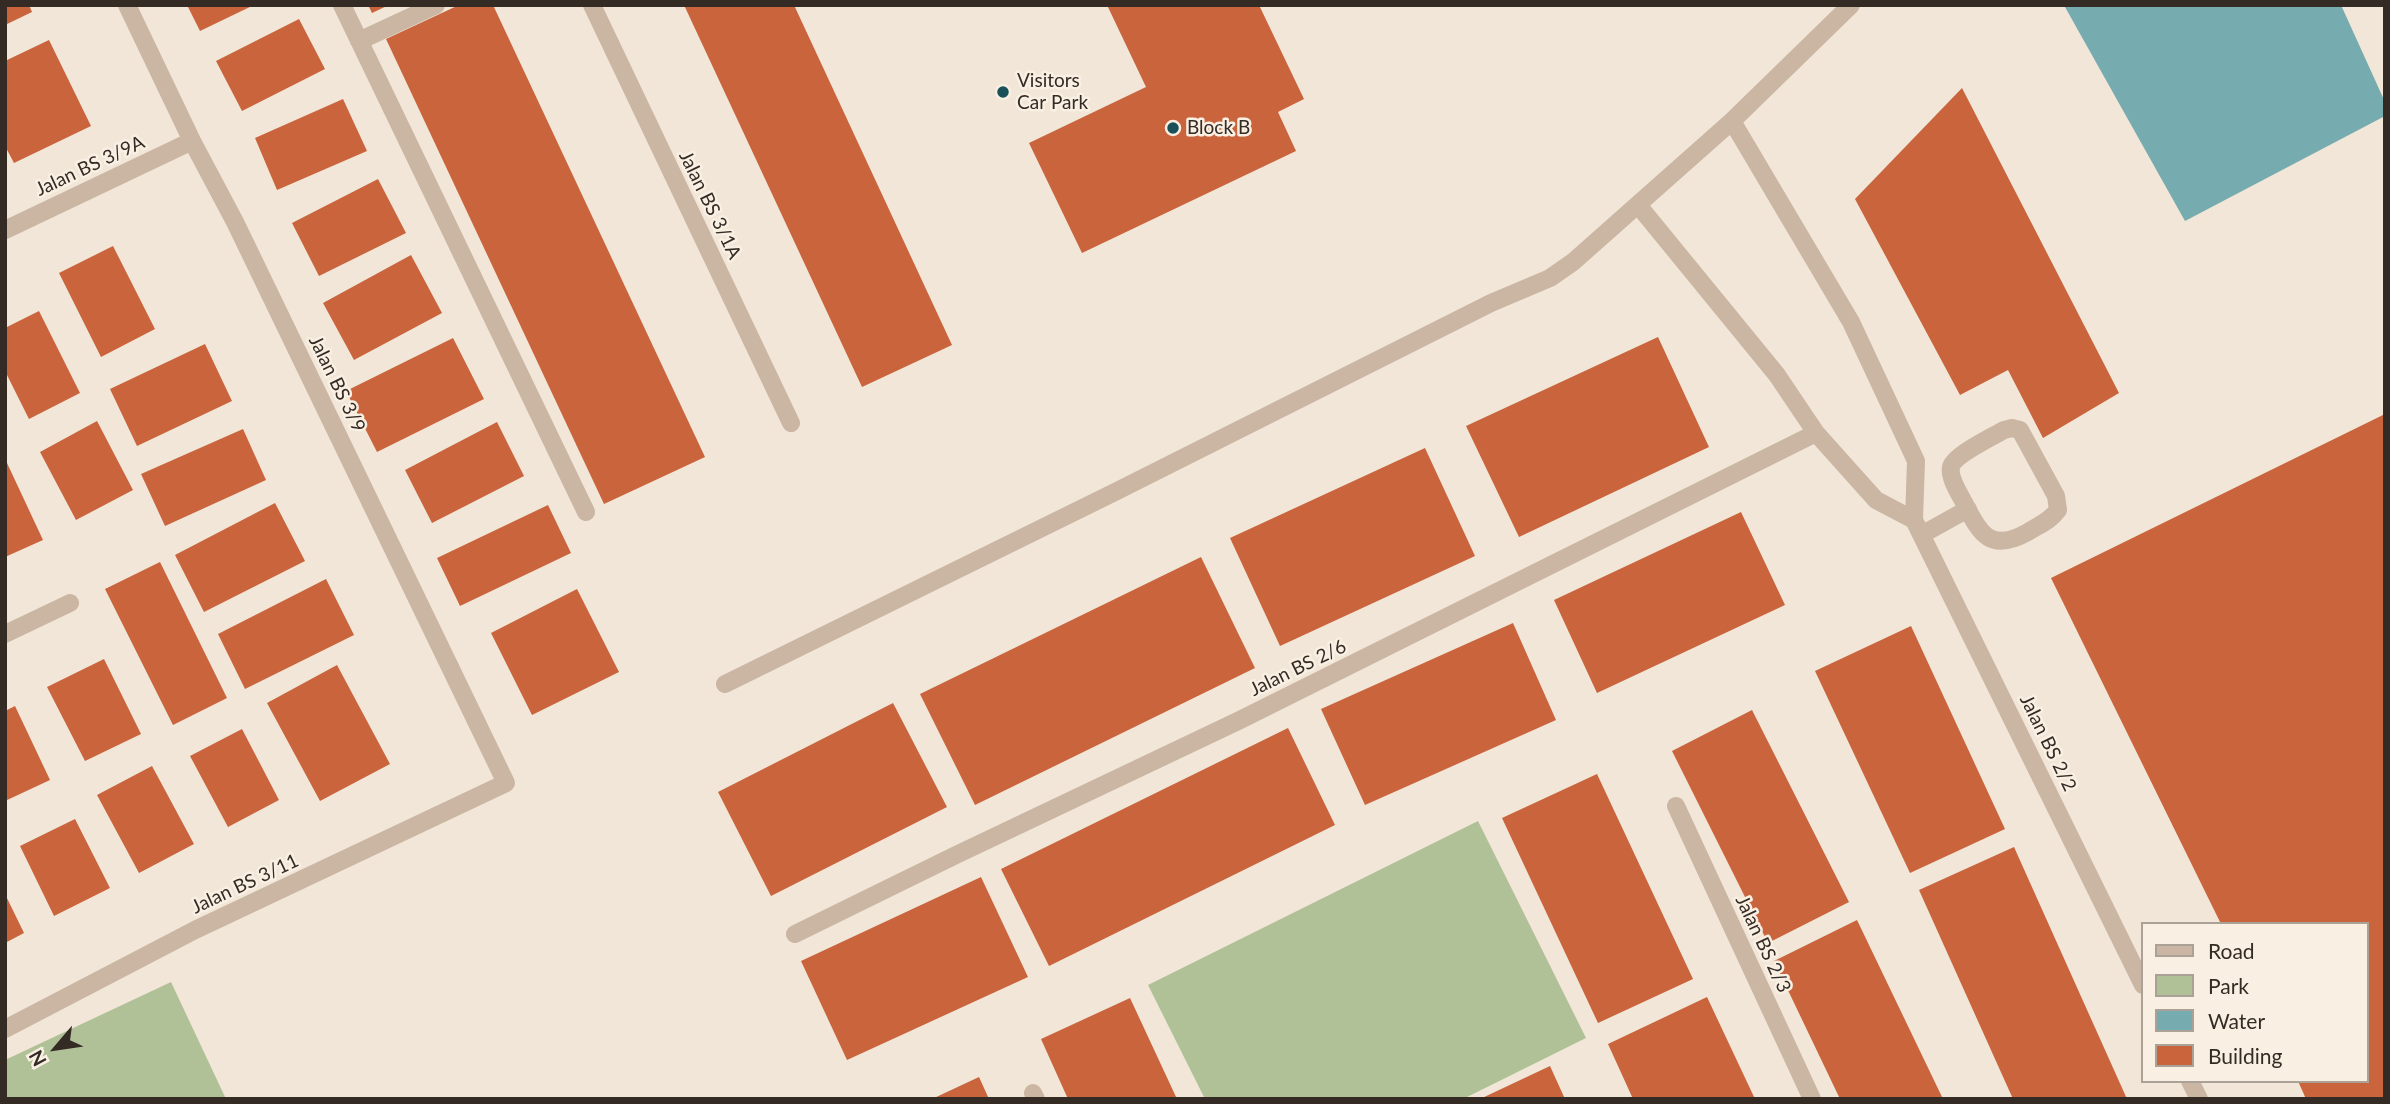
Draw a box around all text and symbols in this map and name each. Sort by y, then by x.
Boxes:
place label: Visitors Car Park [1017,70,1088,114]
marker: Visitors Car Park [995,84,1011,100]
place label: Block B [1187,117,1250,139]
marker: Block B [1165,120,1181,136]
street label: Jalan BS 3/9A [32,131,148,201]
street label: Jalan BS 3/1A [674,147,746,263]
street label: Jalan BS 3/9 [304,332,370,436]
street label: Jalan BS 2/6 [1246,635,1350,701]
street label: Jalan BS 2/2 [2015,691,2081,795]
street label: Jalan BS 3/11 [188,849,302,919]
street label: Jalan BS 2/3 [1731,892,1795,996]
legend [2142,922,2369,1083]
text: Road [2208,938,2255,963]
text: Park [2208,973,2249,998]
text: Water [2208,1008,2265,1033]
north arrow [21,1013,91,1083]
text: Building [2208,1043,2283,1068]
text: N [24,1046,51,1070]

